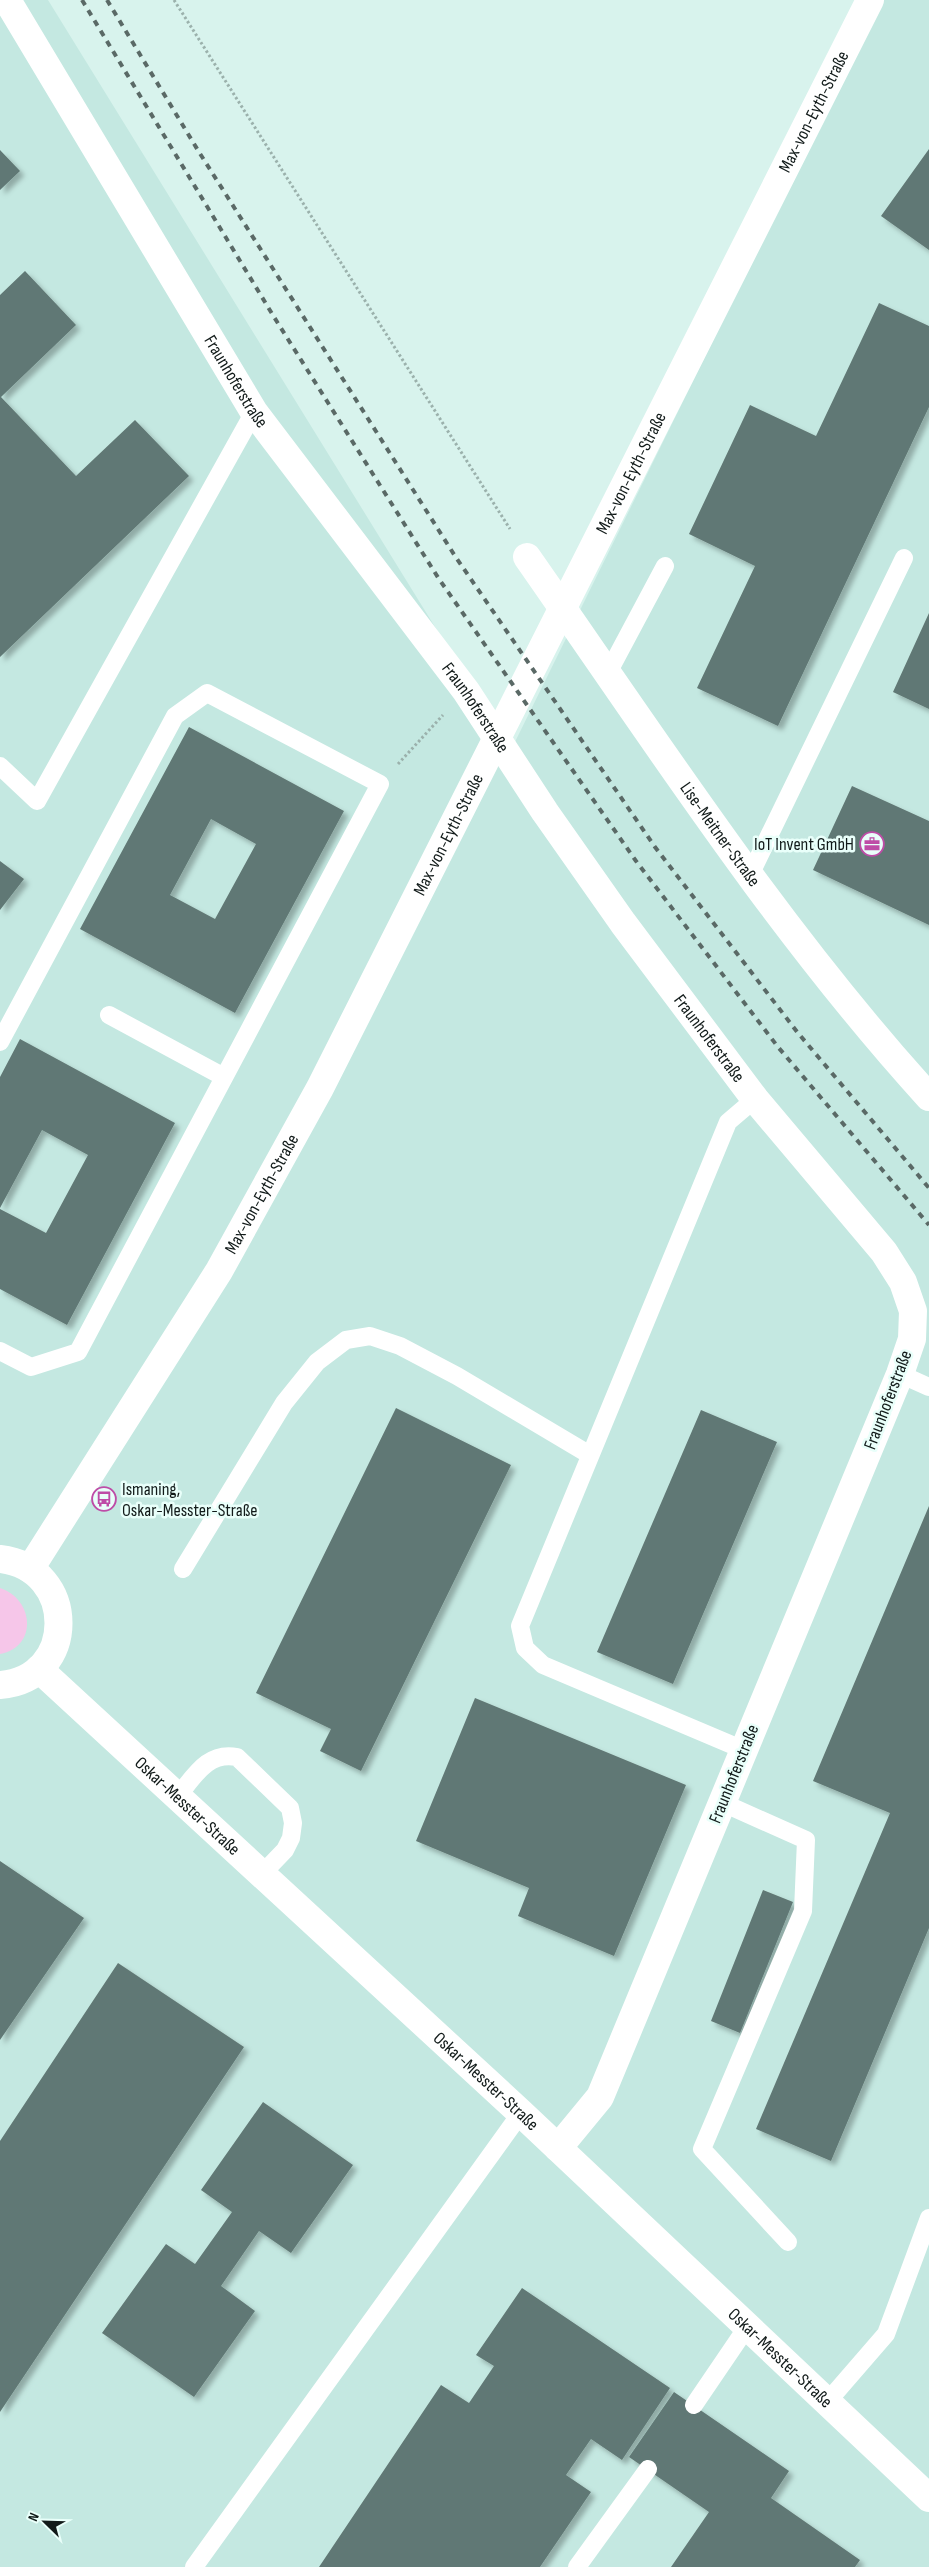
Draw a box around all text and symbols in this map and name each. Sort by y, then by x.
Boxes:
street label: Max-von-Eyth-Straße [774,47,853,176]
street label: Fraunhoferstraße [200,331,273,432]
street label: Max-von-Eyth-Straße [591,409,670,537]
street label: Fraunhoferstraße [438,658,514,757]
street label: Max-von-Eyth-Straße [409,770,488,899]
street label: Lise-Meitner-Straße [676,778,765,891]
office icon: IoT Invent GmbH [859,831,885,857]
place label: IoT Invent GmbH [754,834,854,855]
street label: Fraunhoferstraße [670,990,749,1086]
street label: Max-von-Eyth-Straße [220,1130,303,1257]
street label: Fraunhoferstraße [859,1347,917,1453]
place label: Ismaning, Oskar-Messter-Straße [122,1479,257,1521]
bus stop icon: Ismaning, Oskar-Messter-Straße [91,1486,117,1512]
street label: Fraunhoferstraße [705,1722,763,1826]
street label: Oskar-Messter-Straße [131,1752,245,1860]
street label: Oskar-Messter-Straße [429,2027,543,2135]
street label: Oskar-Messter-Straße [724,2304,837,2412]
north arrow [20,2497,70,2547]
text: N [24,2510,43,2524]

